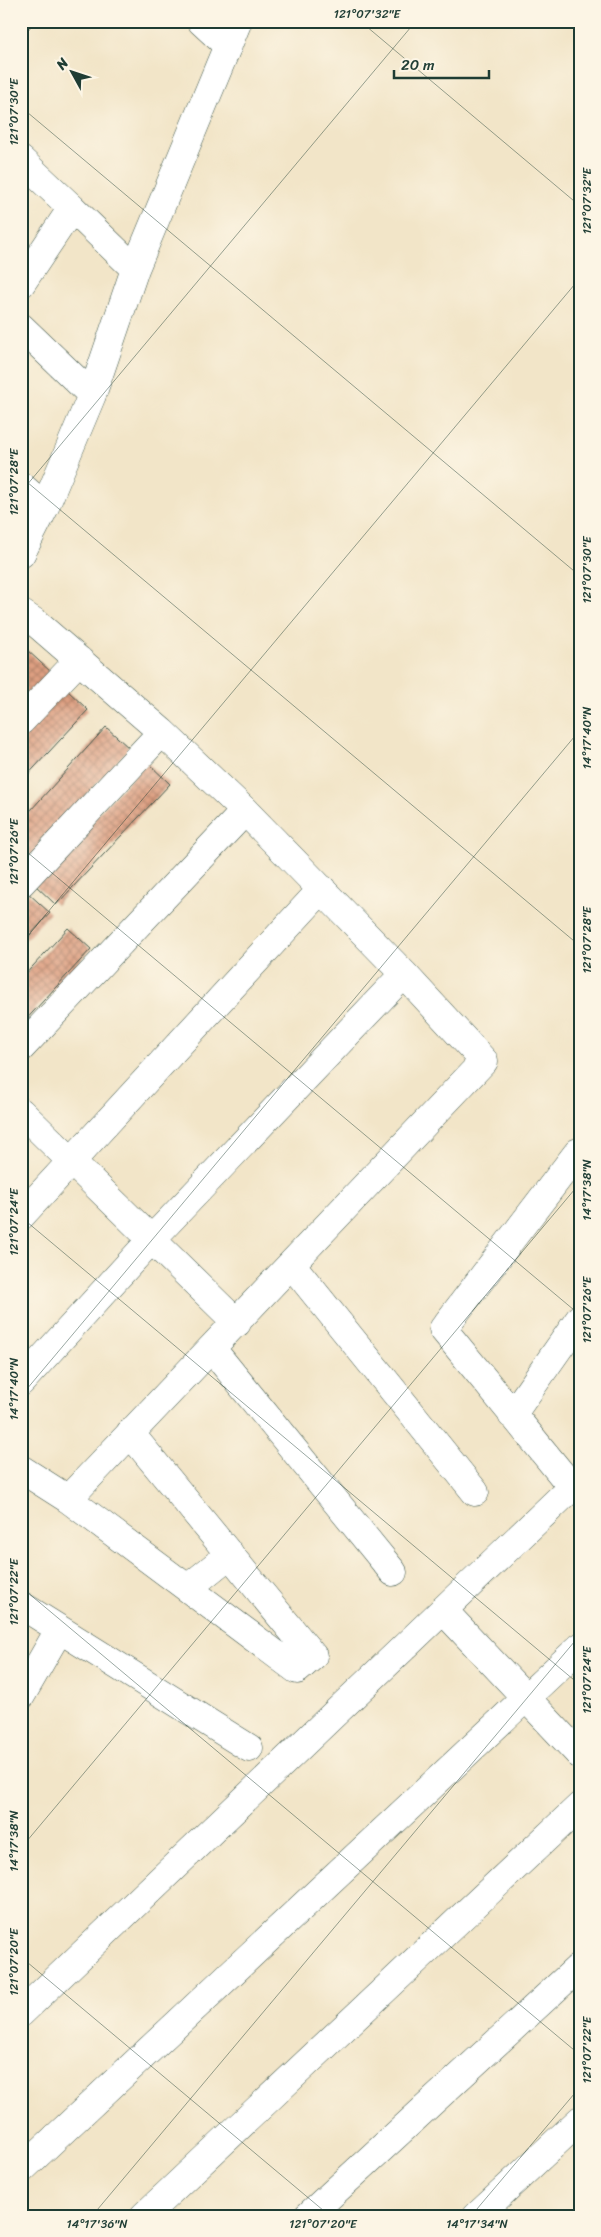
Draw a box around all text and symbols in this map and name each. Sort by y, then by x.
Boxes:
text: 121°07'32"E [334,3,402,25]
north arrow [48,48,98,98]
scale bar [394,48,488,80]
text: N [49,52,75,76]
text: 20 m [401,52,435,78]
text: 121°07'30"E [3,77,25,146]
text: 121°07'32"E [576,166,598,234]
text: 121°07'28"E [3,447,25,516]
text: 121°07'30"E [576,535,598,604]
text: 14°17'40"N [576,706,598,769]
text: 121°07'26"E [3,817,25,885]
text: 121°07'28"E [576,905,598,974]
text: 14°17'38"N [576,1159,598,1221]
text: 121°07'24"E [3,1187,25,1256]
text: 121°07'26"E [576,1275,598,1343]
text: 14°17'40"N [3,1357,25,1420]
text: 121°07'22"E [3,1557,25,1625]
text: 121°07'24"E [576,1645,598,1714]
text: 14°17'38"N [3,1810,25,1872]
text: 121°07'20"E [3,1927,25,1996]
text: 121°07'22"E [576,2015,598,2083]
text: 14°17'36"N [67,2213,128,2235]
text: 121°07'20"E [289,2213,358,2235]
text: 14°17'34"N [446,2213,508,2235]

